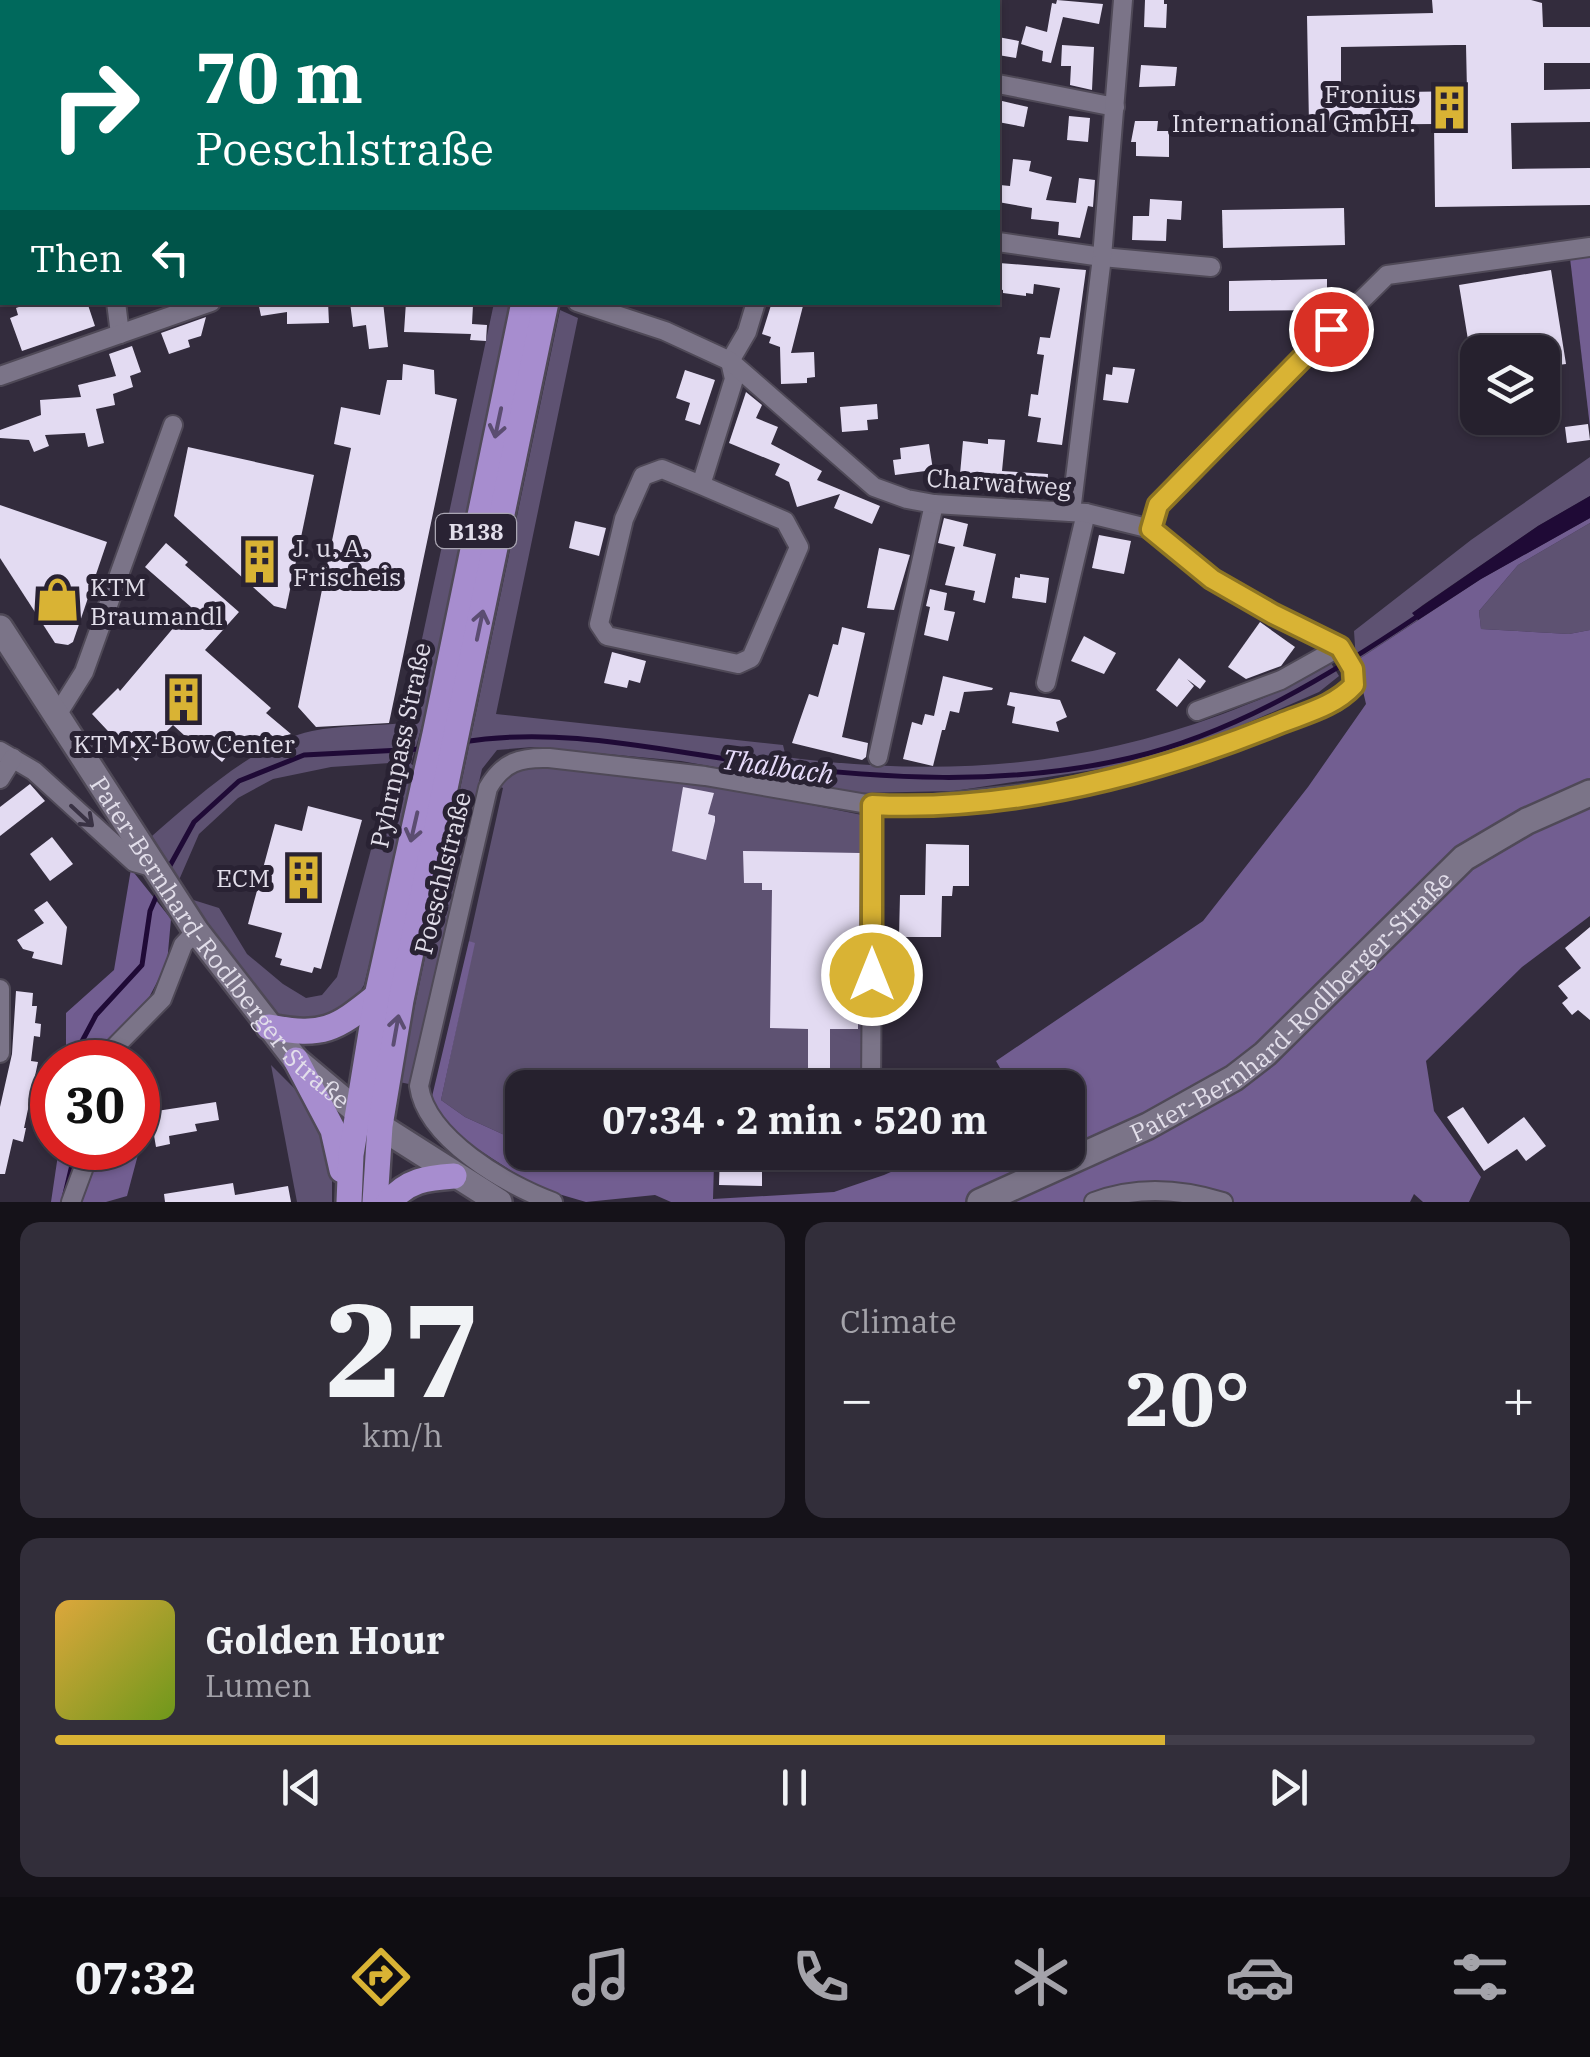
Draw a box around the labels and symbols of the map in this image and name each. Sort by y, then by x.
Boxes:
place label: Fronius International GmbH. [1172,77,1416,139]
building icon: Fronius International GmbH. [1425,83,1473,131]
pin [1289,287,1374,372]
one-way arrow [488,406,507,438]
street label: Charwatweg [926,460,1073,504]
road number: B138 [436,514,516,548]
place label: J. u. A. Frischeis [293,531,401,593]
building icon: J. u. A. Frischeis [236,537,284,585]
place label: KTM Braumandl [90,570,223,632]
shop icon: KTM Braumandl [33,576,81,624]
one-way arrow [471,610,490,642]
street label: Pyhrnpass Straße [362,639,438,851]
building icon: KTM X-Bow Center [160,675,208,723]
place label: KTM X-Bow Center [73,727,295,760]
water label: Thalbach [720,740,837,792]
street label: Pater-Bernhard-Rodlberger-Straße [83,769,358,1116]
street label: Poeschlstraße [406,788,478,958]
one-way arrow [69,804,94,827]
one-way arrow [404,810,422,842]
building icon: ECM [279,853,327,901]
place label: ECM [216,861,270,894]
street label: Pater-Bernhard-Rodlberger-Straße [1124,863,1459,1149]
position arrow [820,923,924,1027]
one-way arrow [387,1014,406,1047]
speed limit sign: 30 [30,1040,160,1170]

